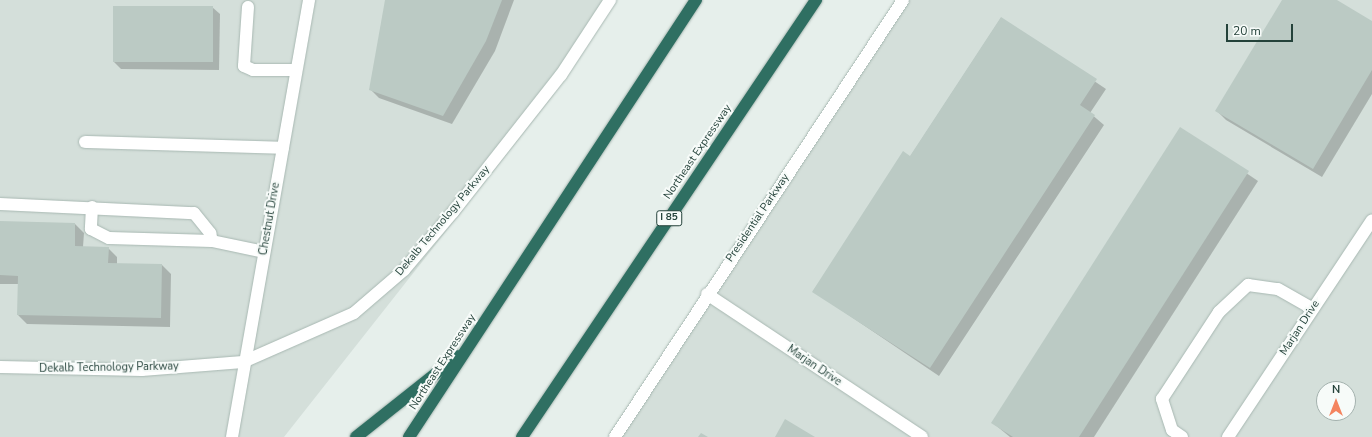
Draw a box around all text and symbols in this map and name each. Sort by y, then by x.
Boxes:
scale bar [1228,16,1295,42]
text: 20 m [1233,23,1261,39]
street label: Northeast Expressway [661,102,735,202]
street label: Dekalb Technology Parkway [393,163,493,279]
street label: Presidential Parkway [724,171,792,265]
street label: Chestnut Drive [257,182,283,256]
road number: I 85 [656,210,682,226]
street label: Marjan Drive [1277,298,1323,358]
street label: Northeast Expressway [407,312,479,412]
street label: Marjan Drive [784,343,844,389]
street label: Dekalb Technology Parkway [39,360,179,376]
north arrow [1316,381,1356,421]
text: N [1332,382,1340,397]

